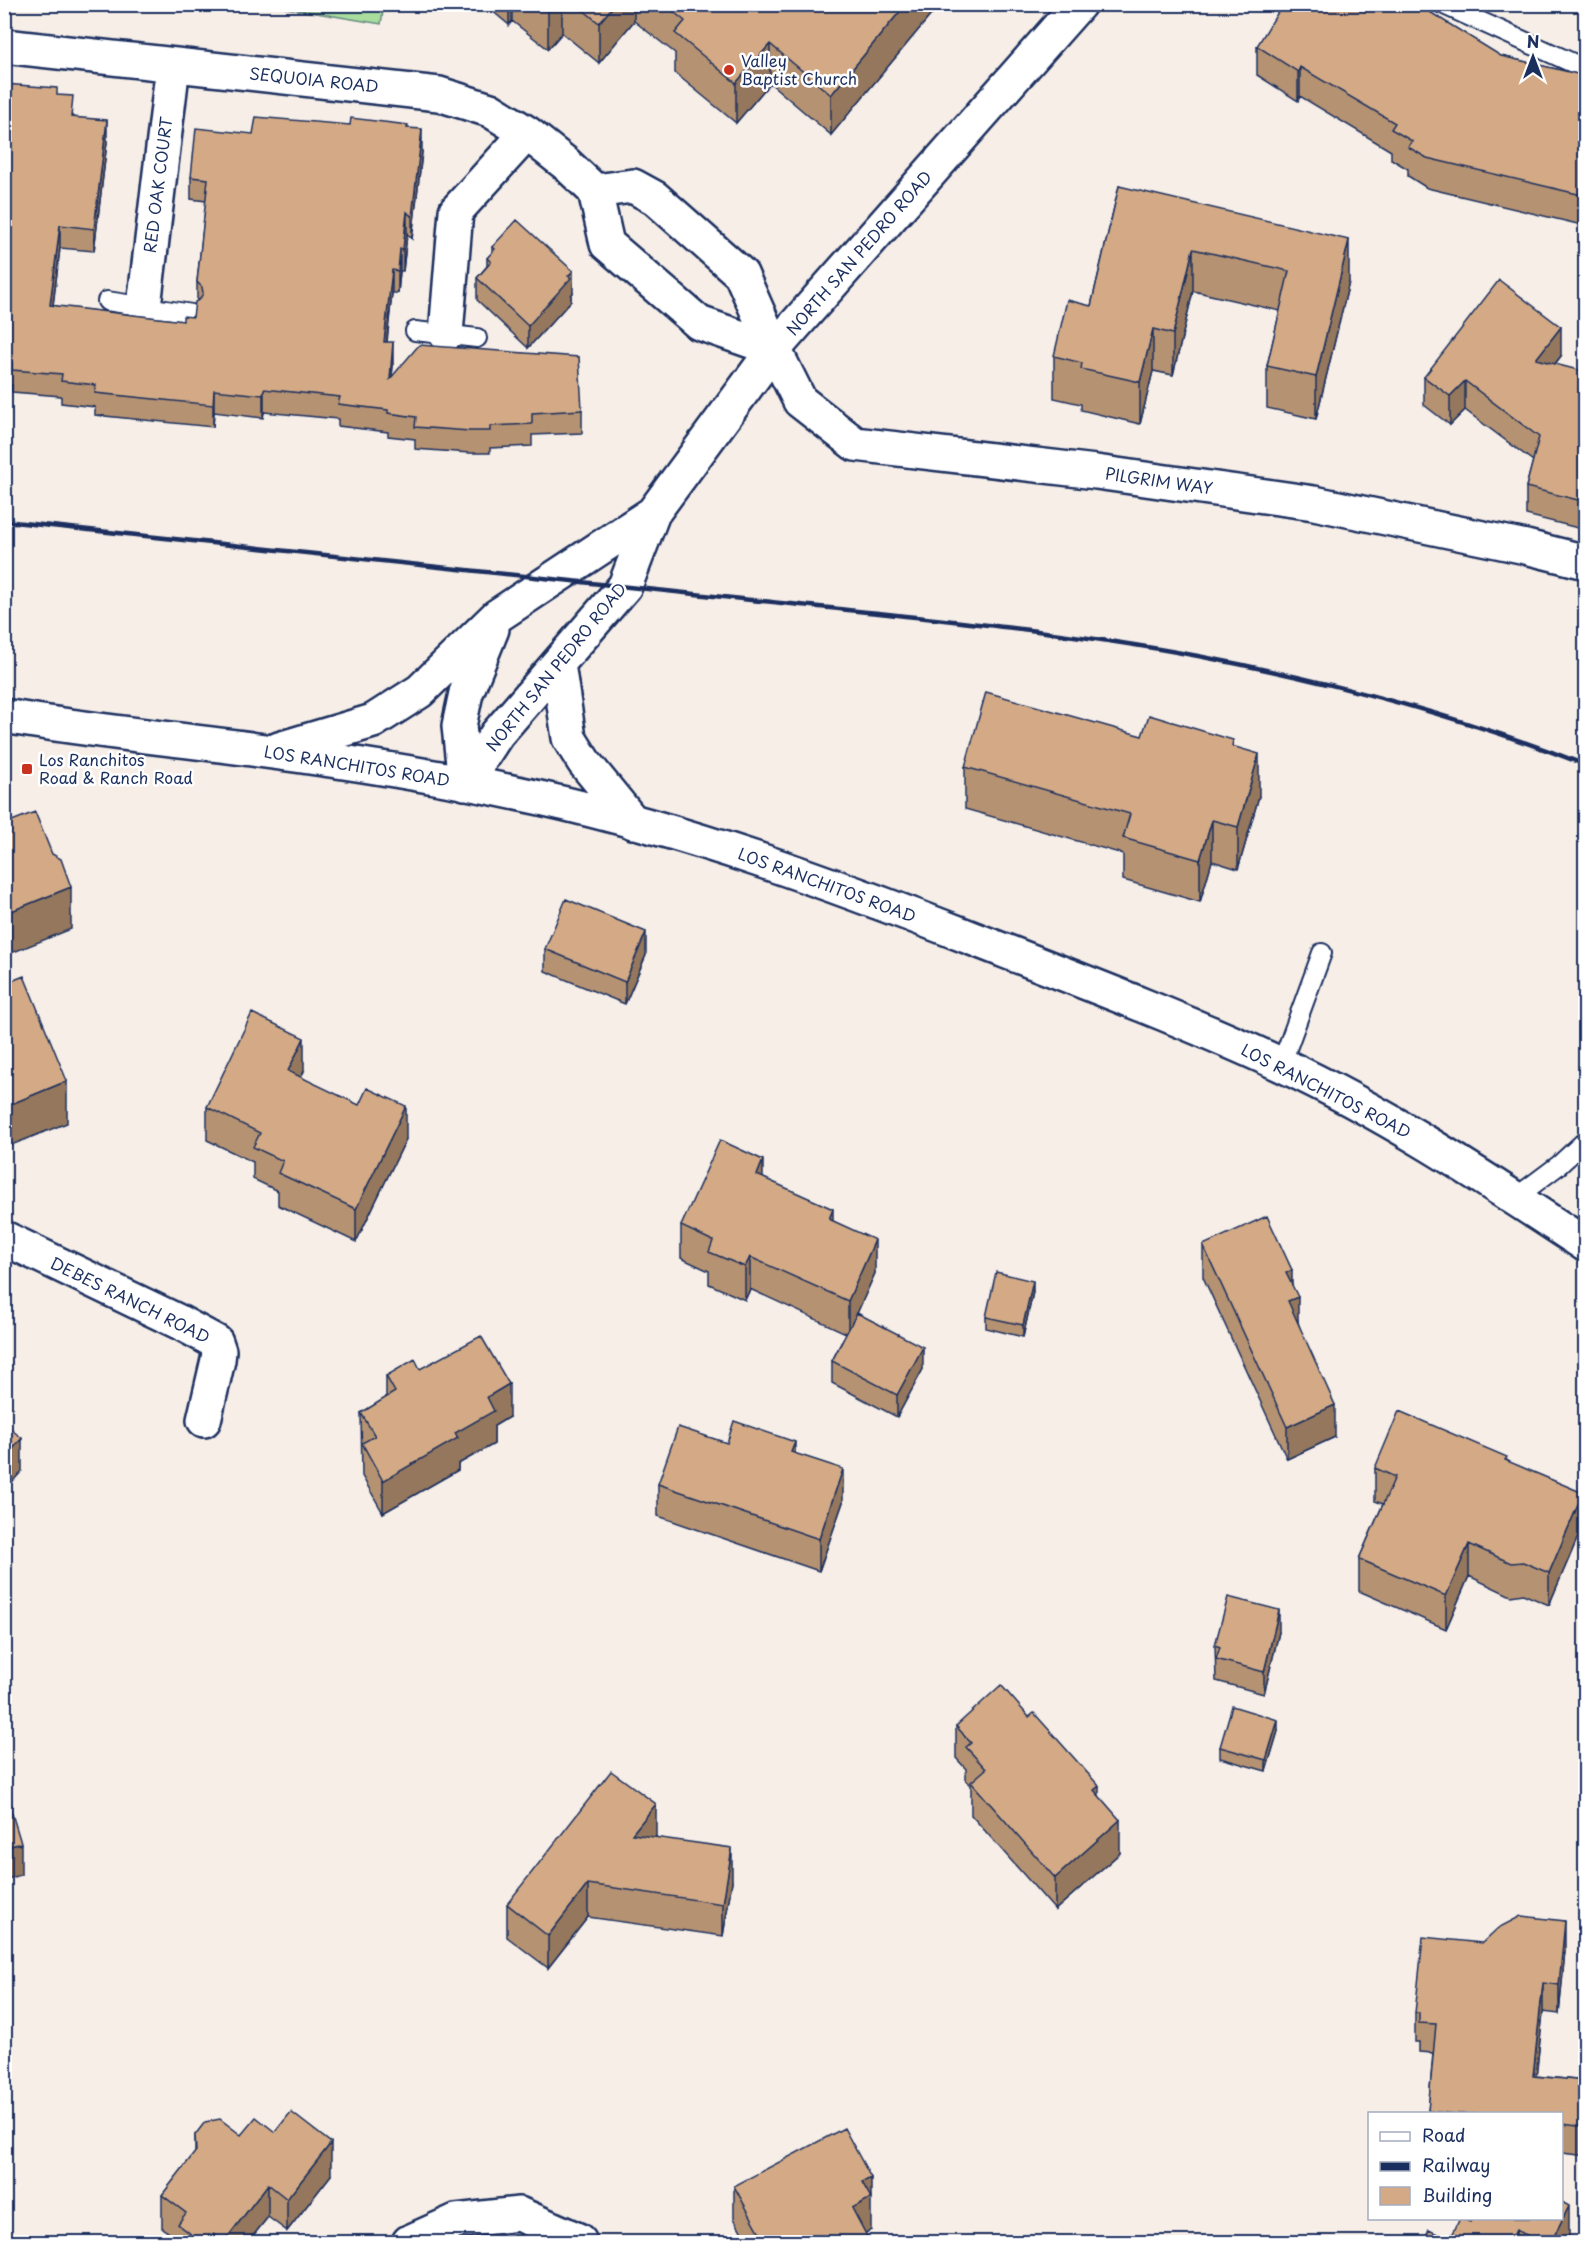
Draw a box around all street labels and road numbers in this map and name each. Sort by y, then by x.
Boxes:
street label: SEQUOIA ROAD [248,60,380,98]
street label: RED OAK COURT [137,115,177,254]
street label: NORTH SAN PEDRO ROAD [780,165,937,340]
street label: PILGRIM WAY [1104,461,1215,499]
street label: NORTH SAN PEDRO ROAD [479,577,631,756]
street label: LOS RANCHITOS ROAD [263,738,452,792]
street label: LOS RANCHITOS ROAD [735,841,920,927]
street label: LOS RANCHITOS ROAD [1237,1037,1416,1143]
street label: DEBES RANCH ROAD [46,1250,214,1348]

